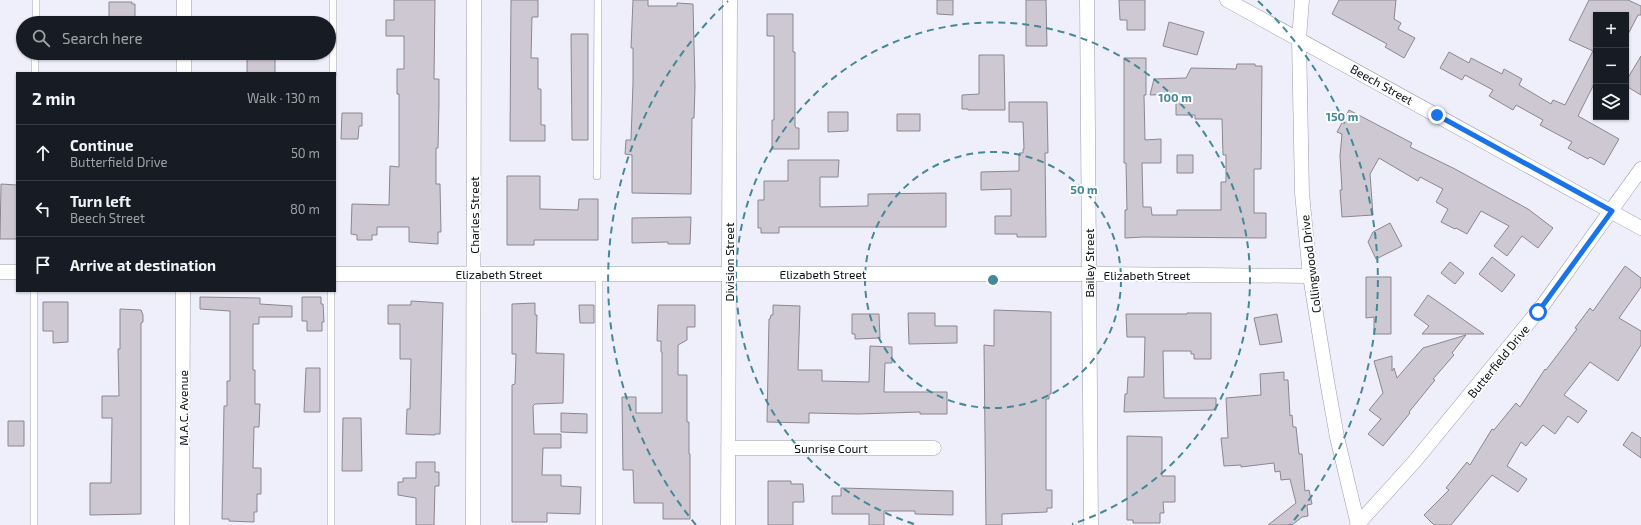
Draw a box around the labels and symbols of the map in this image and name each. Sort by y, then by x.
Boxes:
street label: Beech Street [1348,61,1416,107]
text: 100 m [1158,90,1192,104]
route end [1428,106,1446,124]
text: 150 m [1326,109,1358,123]
street label: Charles Street [467,176,481,254]
text: 50 m [1070,182,1098,196]
street label: Collingwood Drive [1297,214,1323,314]
street label: Division Street [722,222,736,302]
street label: Bailey Street [1082,228,1096,298]
street label: Elizabeth Street [456,267,543,281]
street label: Elizabeth Street [780,267,867,281]
street label: Elizabeth Street [1104,268,1191,282]
centre of rings [986,273,1000,287]
route start [1529,303,1547,321]
street label: Butterfield Drive [1464,322,1532,400]
street label: M.A.C. Avenue [176,370,190,446]
street label: Sunrise Court [794,441,868,455]

